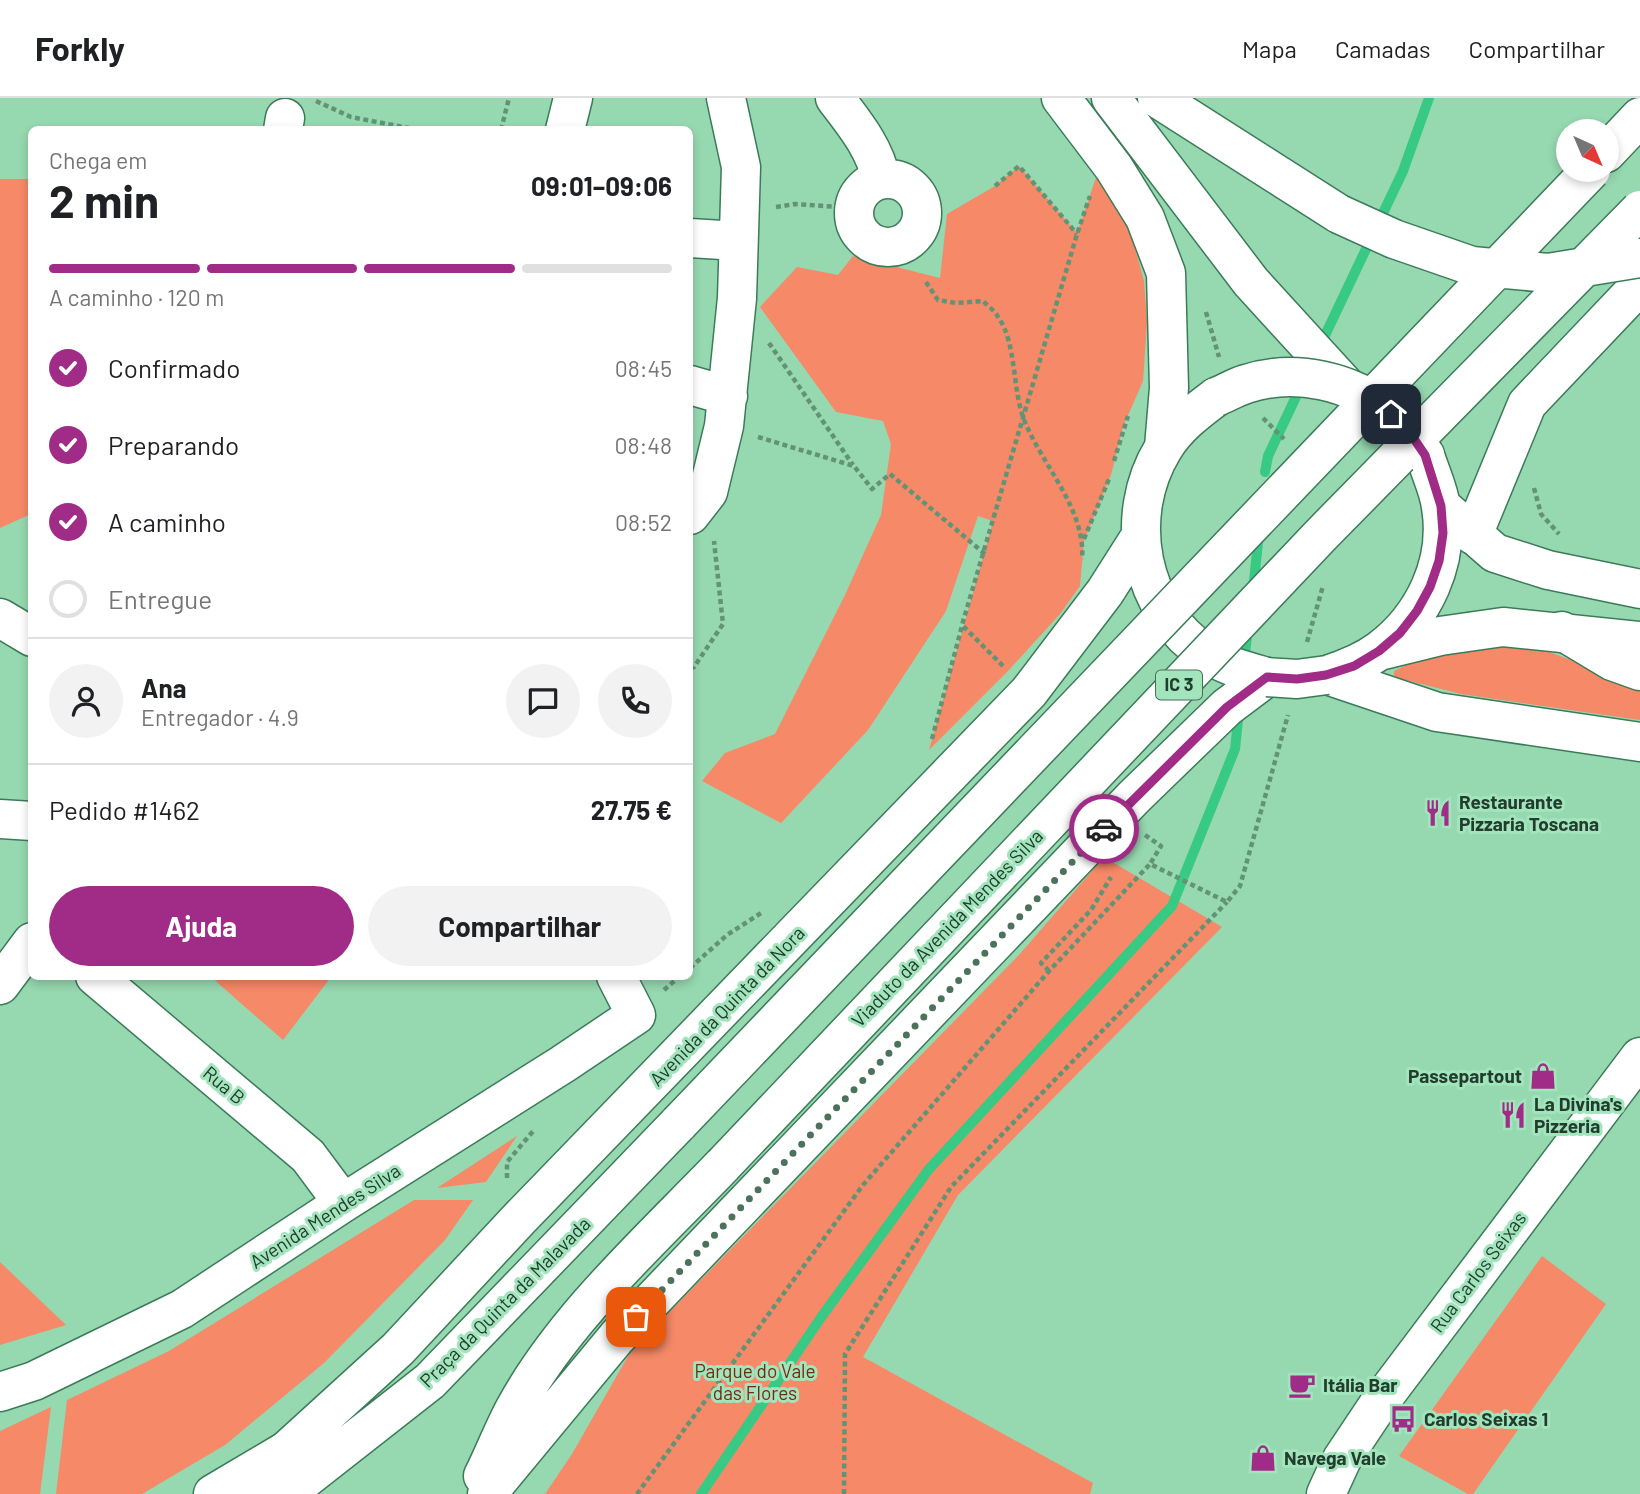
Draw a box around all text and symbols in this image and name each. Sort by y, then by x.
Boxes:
text: Forkly [35,28,125,68]
text: Mapa [1242,34,1297,63]
text: Camadas [1335,34,1431,63]
text: Compartilhar [1469,34,1605,63]
north arrow [1556,119,1619,182]
map controls [1556,119,1619,182]
text: Chega em [49,146,147,174]
text: 09:01–09:06 [531,170,672,201]
text: 2 min [49,172,159,227]
text: A caminho · 120 m [49,283,224,311]
icon: check [49,349,87,387]
text: Confirmado [108,352,240,383]
text: 08:45 [615,354,672,382]
pin [1361,384,1421,444]
icon: home [1372,395,1410,433]
icon: check [49,426,87,464]
text: Preparando [108,429,239,460]
text: 08:48 [615,431,672,459]
icon: check [49,503,87,541]
text: A caminho [108,506,226,537]
text: 08:52 [615,508,672,536]
text: Entregue [108,583,212,614]
button: person [49,664,123,738]
button: chat [506,664,580,738]
button: phone [598,664,672,738]
road number: IC 3 [1156,670,1202,700]
text: Ana [141,672,186,703]
text: Entregador · 4.9 [141,703,299,731]
place label: Restaurante Pizzaria Toscana [1459,790,1599,835]
text: Pedido #1462 [49,794,200,825]
text: 27.75 € [591,794,672,825]
courier [1069,794,1139,864]
restaurant icon: Restaurante Pizzaria Toscana [1423,798,1453,828]
icon: car [1085,810,1123,848]
street label: Viaduto da Avenida Mendes Silva [846,824,1047,1031]
button: Ajuda [49,886,354,966]
button: Compartilhar [368,886,672,966]
street label: Avenida da Quinta da Nora [644,921,809,1090]
street label: Rua B [199,1061,250,1109]
shop icon: Passepartout [1528,1061,1558,1091]
place label: Passepartout [1408,1064,1522,1087]
place label: La Divina's Pizzeria [1534,1092,1622,1137]
restaurant icon: La Divina's Pizzeria [1498,1100,1528,1130]
street label: Avenida Mendes Silva [245,1158,404,1273]
street label: Rua Carlos Seixas [1425,1207,1530,1337]
street label: Praça da Quinta da Malavada [415,1212,595,1392]
pin [606,1287,666,1347]
icon: bag [617,1298,655,1336]
park label: Parque do Vale das Flores [694,1359,816,1404]
cafe icon: Itália Bar [1287,1370,1317,1400]
place label: Itália Bar [1323,1373,1398,1396]
bus stop icon: Carlos Seixas 1 [1388,1404,1418,1434]
place label: Carlos Seixas 1 [1424,1407,1548,1430]
shop icon: Navega Vale [1248,1443,1278,1473]
place label: Navega Vale [1284,1446,1386,1469]

